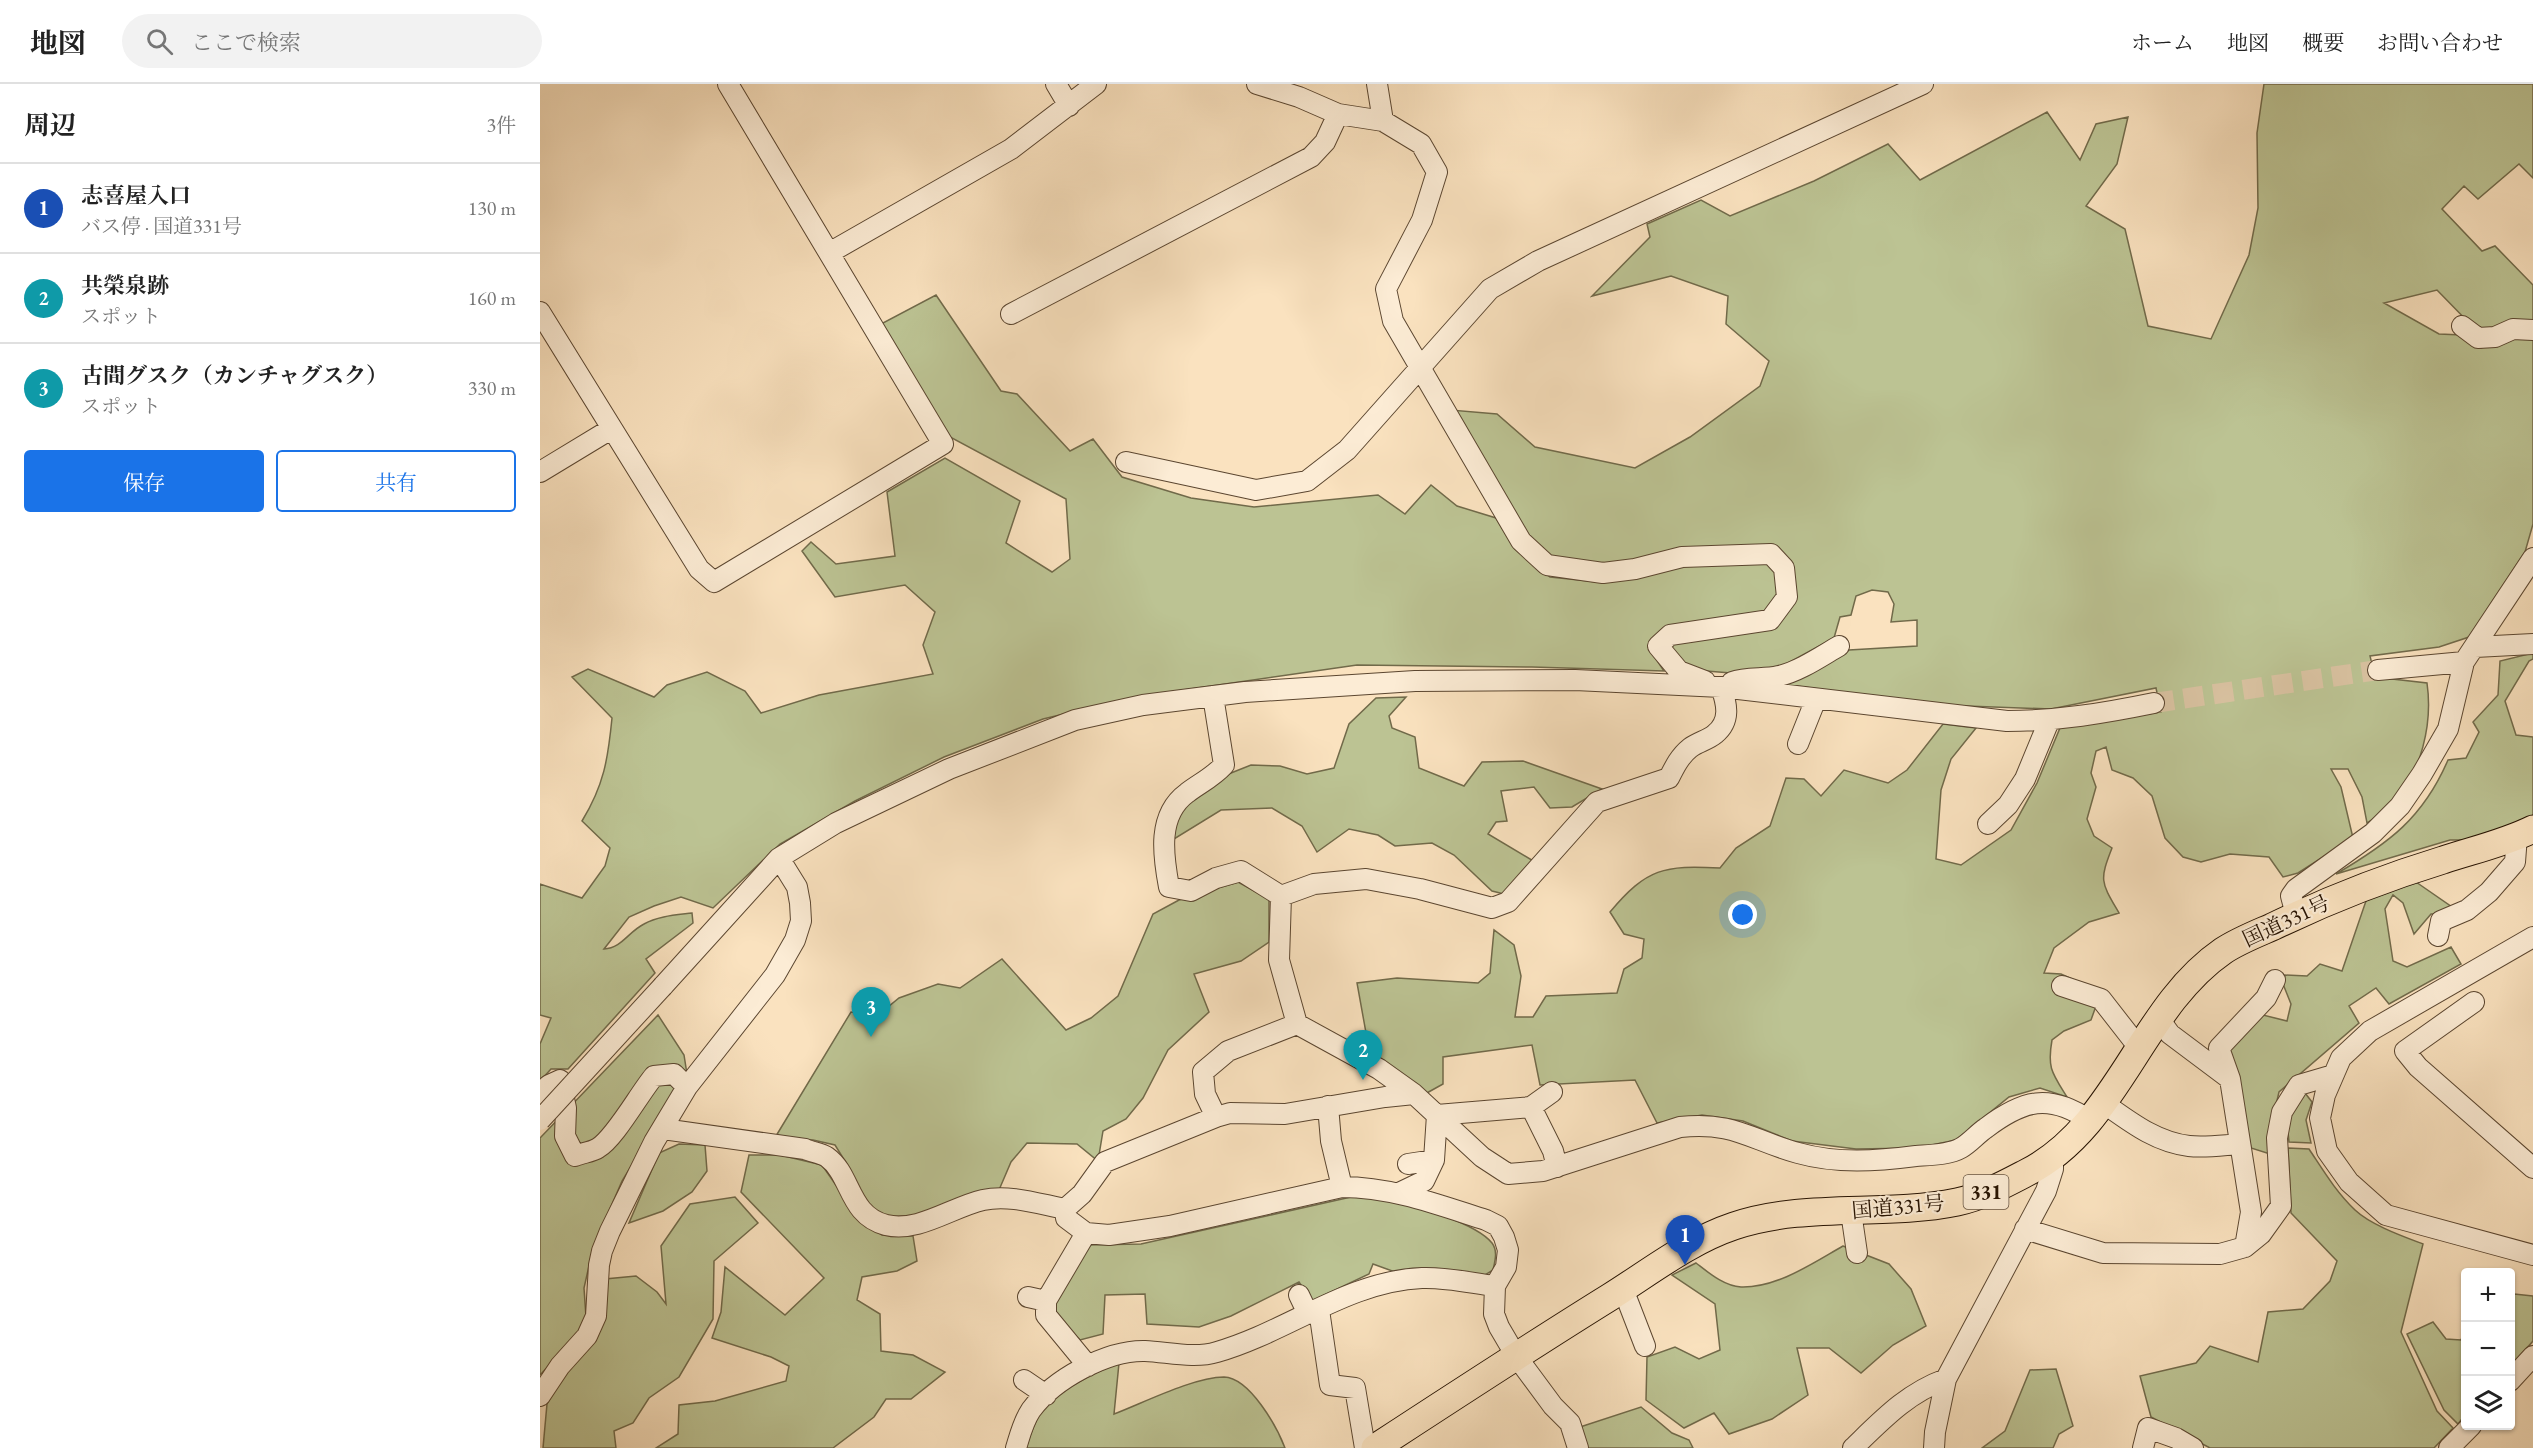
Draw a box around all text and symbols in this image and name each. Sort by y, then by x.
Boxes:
search box [122,14,542,68]
text: 地図 [30,25,86,61]
icon: search [143,25,176,58]
text: ここで検索 [191,28,301,57]
text: ホーム [2131,29,2194,56]
text: 地図 [2227,29,2269,56]
text: 概要 [2302,29,2344,56]
text: お問い合わせ [2377,29,2503,56]
text: 周辺 [24,108,76,142]
text: 3件 [486,112,516,138]
text: 志喜屋入口 [81,181,191,210]
text: 1 [38,195,49,221]
text: 130 m [468,195,516,221]
text: バス停 · 国道331号 [81,213,242,239]
text: 共榮泉跡 [81,271,169,300]
text: 2 [38,285,49,311]
text: 160 m [468,285,516,311]
text: スポット [81,303,161,329]
text: 古間グスク（カンチャグスク） [81,361,388,390]
text: 3 [38,375,49,401]
text: 330 m [468,375,516,401]
text: スポット [81,393,161,419]
button: 保存 [24,450,264,512]
button: 共有 [276,450,516,512]
street label: 国道331号 [2238,889,2334,952]
your location [1728,900,1757,929]
pin: 3 [852,988,890,1037]
pin: 2 [1344,1030,1382,1080]
road number: 331 [1964,1175,2008,1209]
street label: 国道331号 [1850,1189,1946,1224]
pin: 1 [1666,1216,1704,1265]
map controls [2461,1268,2515,1430]
button: + [2461,1268,2515,1322]
button: − [2461,1322,2515,1376]
button: layers [2461,1376,2515,1430]

